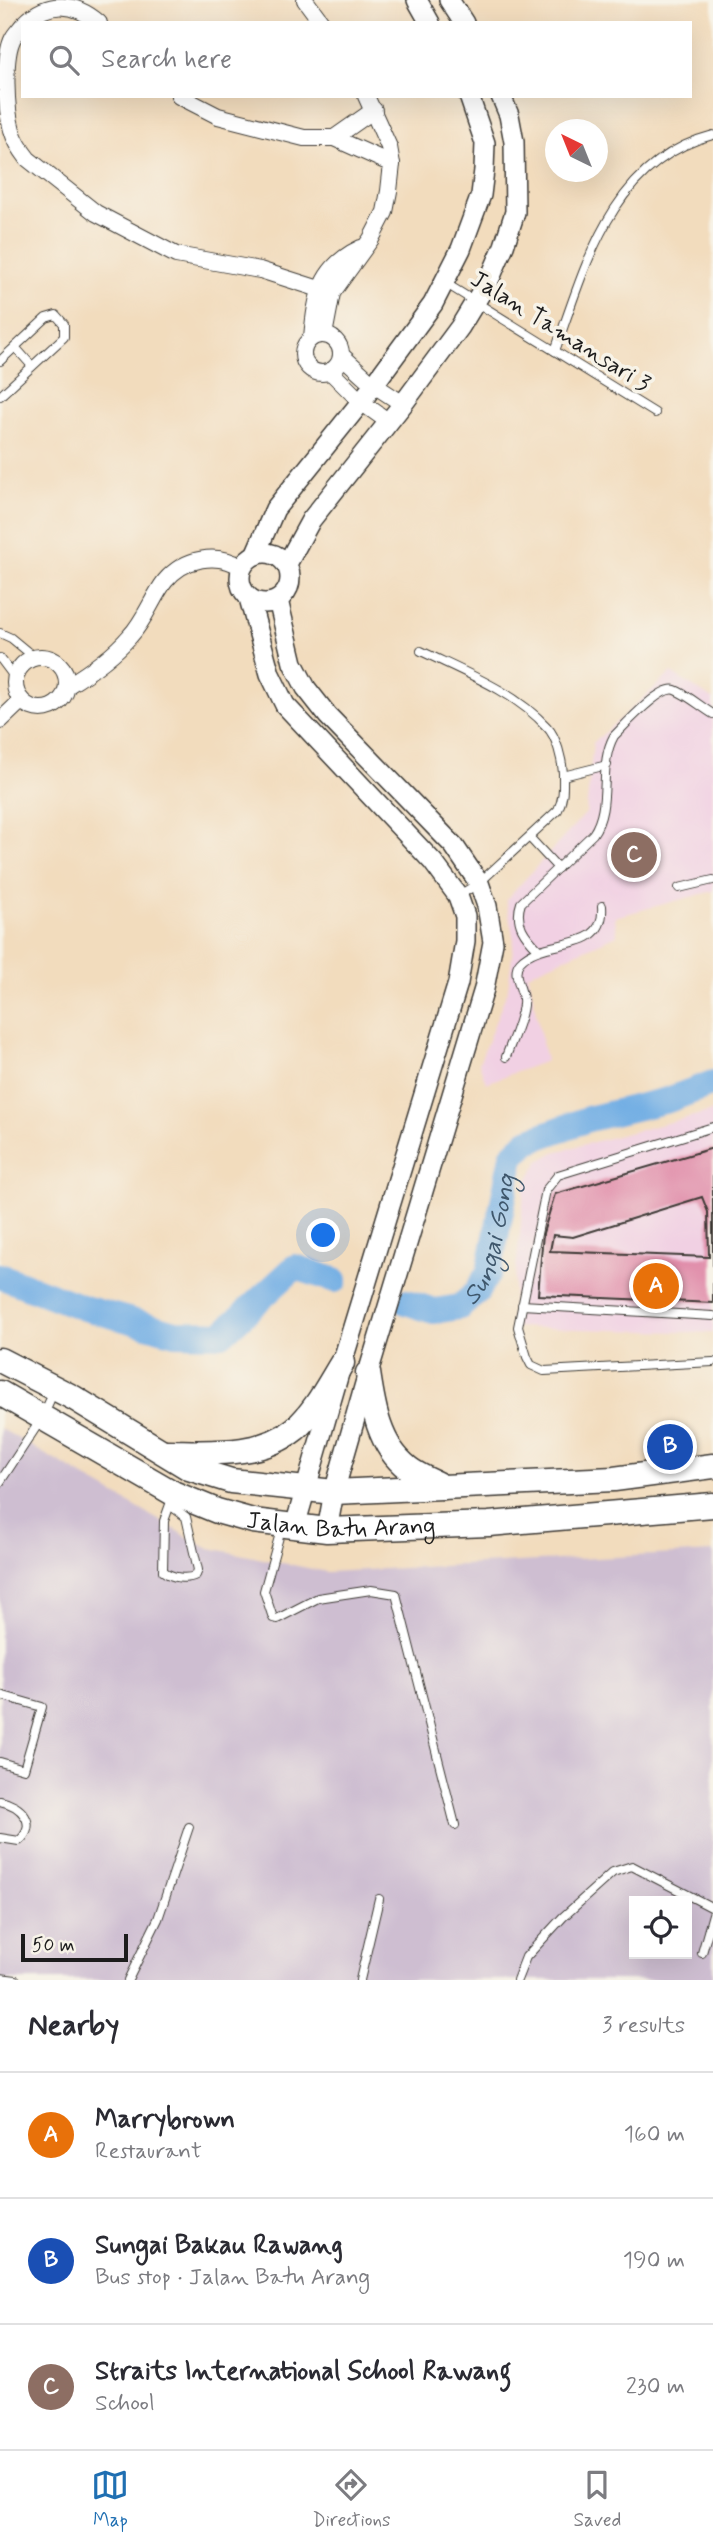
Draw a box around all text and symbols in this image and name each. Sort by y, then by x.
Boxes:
search box [21,21,692,98]
icon: search [45,41,83,79]
text: Search here [101,43,232,77]
north arrow [545,119,608,182]
street label: Jalan Tamansari 3 [464,264,656,400]
pin: C [611,829,657,881]
water label: Sungai Gong [456,1170,527,1313]
your location [306,1218,340,1252]
pin: A [633,1260,679,1312]
pin: B [647,1421,693,1473]
street label: Jalan Batu Arang [245,1505,436,1546]
map controls [629,1896,692,1959]
button: locate [629,1896,692,1959]
scale bar [21,1931,128,1963]
text: 50 m [32,1933,75,1958]
text: Nearby [28,2006,119,2045]
text: 3 results [602,2011,685,2041]
text: Marrybrown [95,2103,235,2137]
text: A [43,2120,59,2150]
text: 160 m [624,2120,685,2150]
text: Restaurant [95,2137,202,2167]
text: Sungai Bakau Rawang [95,2229,343,2263]
text: B [44,2246,58,2276]
text: 190 m [623,2246,685,2276]
text: Bus stop · Jalan Batu Arang [95,2263,370,2293]
text: Straits International School Rawang [95,2355,511,2389]
text: C [43,2372,59,2402]
text: 230 m [626,2372,685,2402]
text: School [95,2389,155,2419]
tab: Map [91,2466,129,2533]
tab: Directions [312,2466,391,2533]
tab: Saved [573,2466,621,2533]

